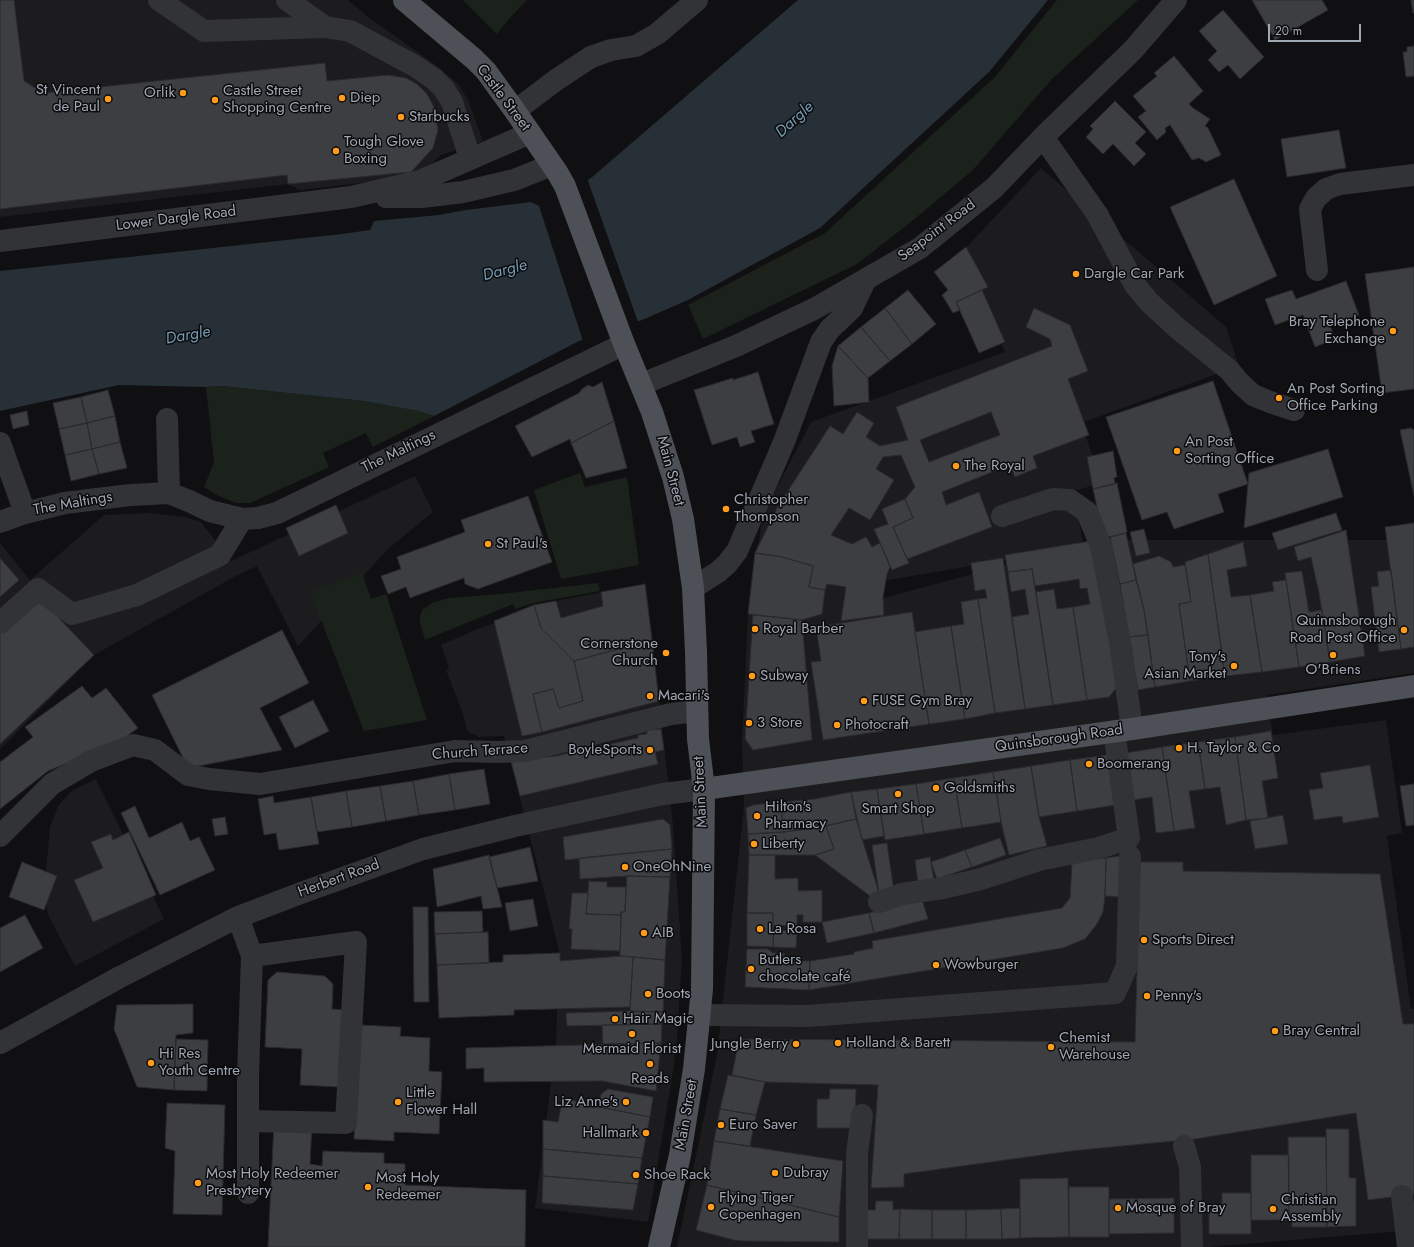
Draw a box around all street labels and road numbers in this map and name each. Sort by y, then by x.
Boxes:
street label: Castle Street [472,61,534,135]
street label: Seapoint Road [895,196,979,266]
street label: Lower Dargle Road [115,203,237,235]
street label: The Maltings [359,426,439,478]
street label: Main Street [652,434,688,508]
street label: The Maltings [32,488,114,520]
street label: Quinsborough Road [994,721,1124,757]
street label: Church Terrace [431,740,529,764]
street label: Main Street [690,756,712,828]
street label: Herbert Road [296,856,382,902]
street label: Main Street [672,1078,702,1152]

